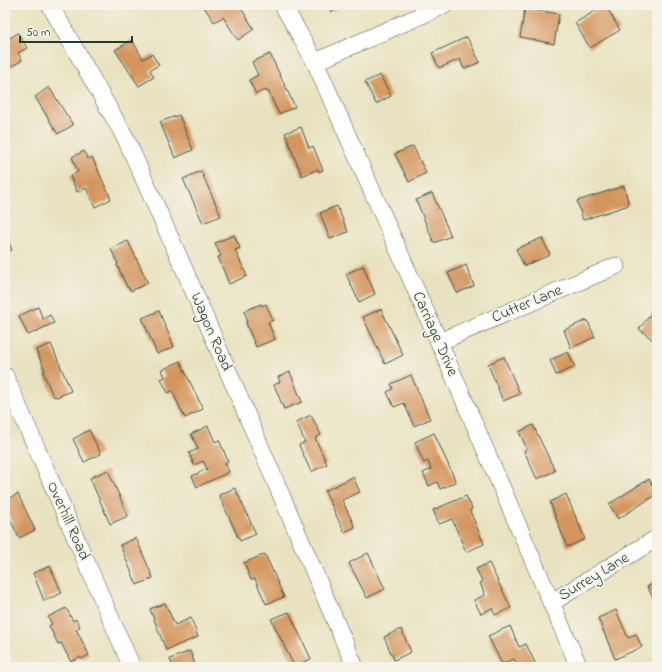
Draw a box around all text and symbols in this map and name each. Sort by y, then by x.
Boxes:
scale bar [20,18,132,44]
text: 50 m [26,24,50,42]
street label: Cutter Lane [488,278,567,330]
street label: Carriage Drive [406,288,465,381]
street label: Wagon Road [184,289,238,375]
street label: Overhill Road [40,478,96,564]
street label: Surrey Lane [554,546,635,608]

